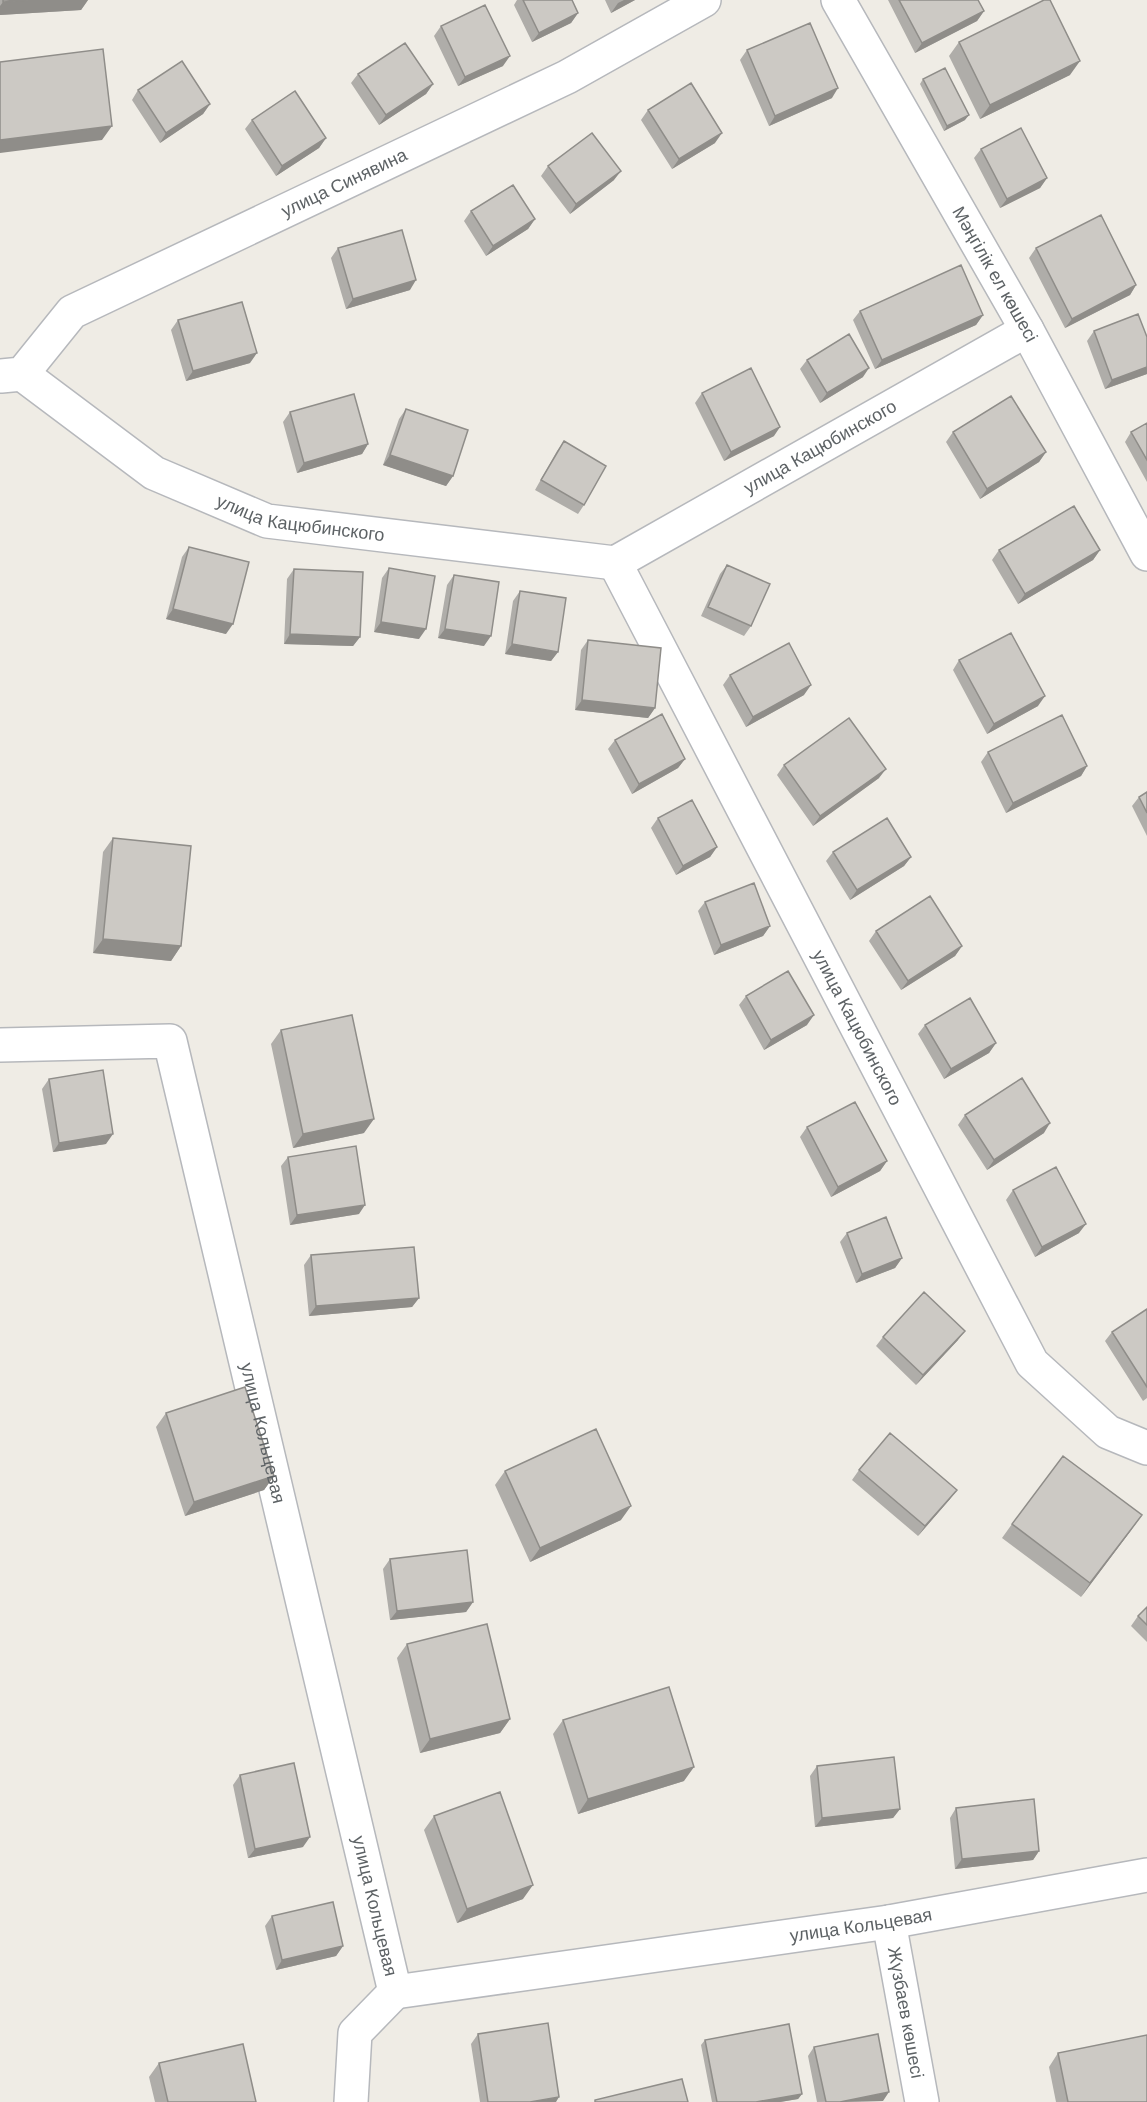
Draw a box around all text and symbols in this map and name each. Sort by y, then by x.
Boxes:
street label: улица Синявина [277,142,412,223]
street label: Мәңгілік ел көшесі [947,202,1043,346]
street label: улица Кацюбинского [739,394,901,500]
street label: улица Кацюбинского [213,489,386,547]
street label: улица Кацюбинского [807,946,908,1110]
street label: улица Кольцевая [235,1360,291,1506]
street label: улица Кольцевая [346,1833,403,1979]
street label: улица Кольцевая [788,1902,934,1948]
street label: Жүзбаев көшесі [882,1945,929,2080]

